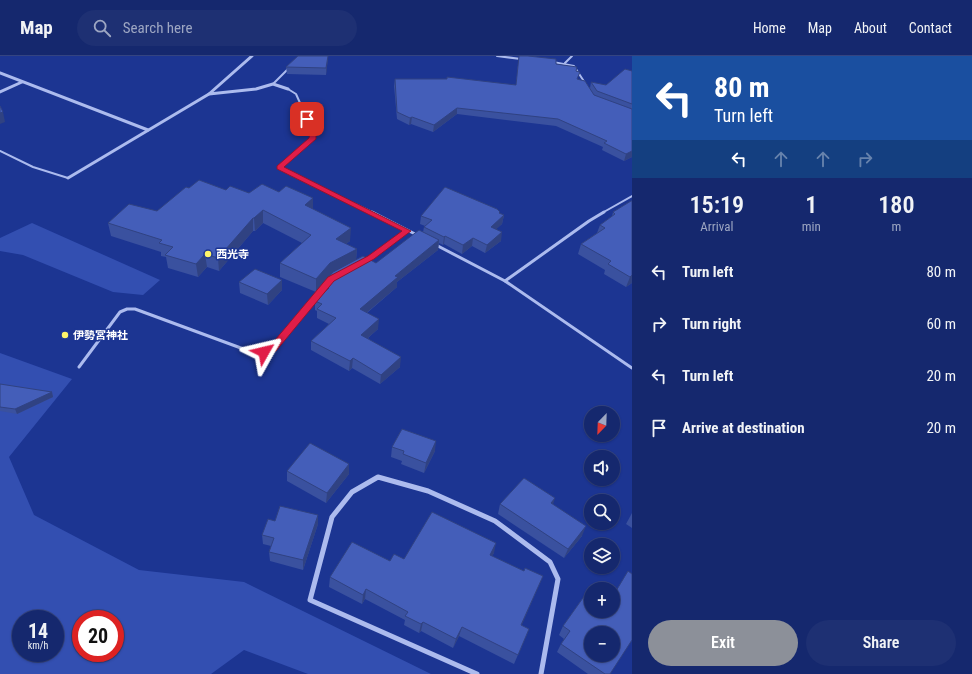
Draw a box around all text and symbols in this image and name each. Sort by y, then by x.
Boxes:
search box [77,10,357,46]
text: Map [20,16,53,39]
icon: search [91,17,113,39]
text: Search here [123,19,193,37]
text: Home [753,20,786,36]
text: Map [808,20,832,36]
text: About [854,20,887,36]
text: Contact [909,20,952,36]
text: 80 m [714,71,770,104]
icon: left [648,72,700,124]
pin [290,102,324,136]
text: Turn left [714,105,773,126]
icon: arrive [296,108,318,130]
icon: left [728,148,750,170]
icon: ahead [770,148,792,170]
icon: ahead [812,148,834,170]
icon: right [854,148,876,170]
text: 15:19 [690,191,744,219]
text: 1 [805,191,817,219]
text: 180 [878,191,914,219]
text: Arrival [700,219,733,234]
text: min [802,219,821,234]
text: m [891,219,901,234]
place label: 西光寺 [216,248,249,261]
marker: 西光寺 [203,249,213,259]
icon: left [648,261,670,283]
text: Turn left [682,263,733,281]
text: 80 m [926,263,956,281]
icon: right [648,313,670,335]
text: Turn right [682,315,741,333]
text: 60 m [926,315,956,333]
place label: 伊勢宮神社 [73,329,128,342]
marker: 伊勢宮神社 [60,330,70,340]
position arrow [243,331,285,373]
icon: left [648,365,670,387]
text: Turn left [682,367,733,385]
text: 20 m [926,367,956,385]
north arrow [584,406,620,442]
map controls [584,406,620,662]
icon: arrive [648,417,670,439]
text: Arrive at destination [682,419,805,437]
text: 20 m [926,419,956,437]
button: sound [584,450,620,486]
button: search [584,494,620,530]
button: layers [584,538,620,574]
button: + [584,582,620,618]
speed limit sign: 20 [72,610,124,662]
text: 14 [28,619,48,643]
button: Exit [648,620,798,666]
button: Share [806,620,956,666]
button: − [584,626,620,662]
text: km/h [28,640,48,651]

